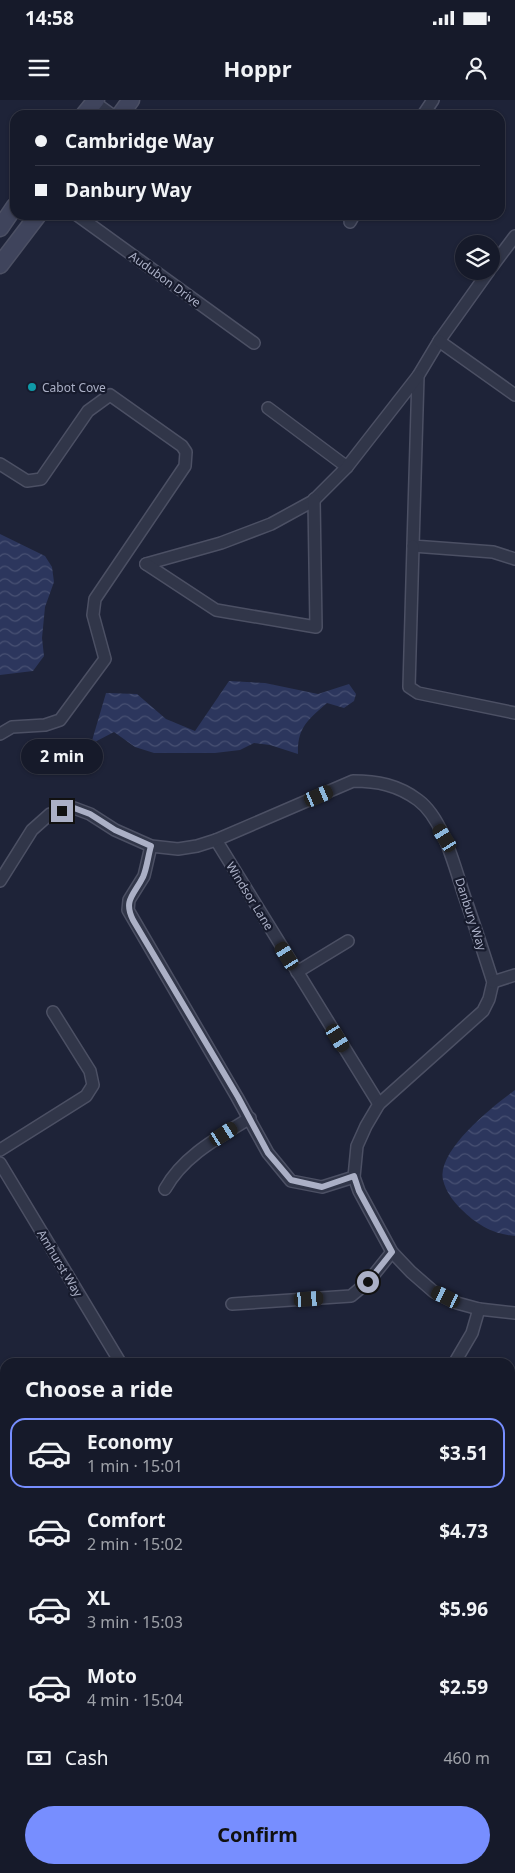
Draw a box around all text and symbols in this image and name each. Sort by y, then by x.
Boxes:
text: 14:58 [25,5,74,31]
text: Hoppr [223,53,292,83]
icon: menu [25,54,53,82]
icon: person [462,54,490,82]
text: Cambridge Way [65,128,214,154]
text: Danbury Way [65,177,192,203]
map controls [455,235,500,280]
button: layers [455,235,500,280]
street label: Audubon Drive [126,247,204,311]
place label: Cabot Cove [42,379,106,396]
marker: Cabot Cove [26,381,38,393]
callout: 2 min [21,738,103,774]
text: 2 min [40,745,84,767]
car [302,783,335,809]
route end [51,800,73,822]
car [430,821,459,855]
street label: Windsor Lane [222,859,278,933]
street label: Danbury Way [451,875,491,953]
car [272,939,301,973]
car [323,1021,352,1055]
car [207,1120,240,1148]
street label: Amhurst Way [33,1226,87,1301]
route start [357,1271,379,1293]
car [429,1284,462,1310]
car [293,1290,324,1308]
text: Choose a ride [25,1373,173,1403]
text: Economy [87,1429,173,1455]
icon: car [27,1431,72,1476]
text: $3.51 [439,1440,488,1466]
text: 1 min · 15:01 [87,1455,183,1477]
text: Comfort [87,1507,166,1533]
icon: car [27,1509,72,1554]
text: $4.73 [439,1518,488,1544]
text: 2 min · 15:02 [87,1533,183,1555]
text: XL [87,1585,110,1611]
icon: car [27,1587,72,1632]
text: $5.96 [439,1596,488,1622]
text: 3 min · 15:03 [87,1611,183,1633]
text: Moto [87,1663,137,1689]
icon: car [27,1665,72,1710]
text: $2.59 [439,1674,488,1700]
text: 4 min · 15:04 [87,1689,183,1711]
icon: cash [25,1744,53,1772]
text: Cash [65,1745,109,1771]
text: 460 m [443,1747,490,1769]
button: Confirm [25,1806,490,1864]

